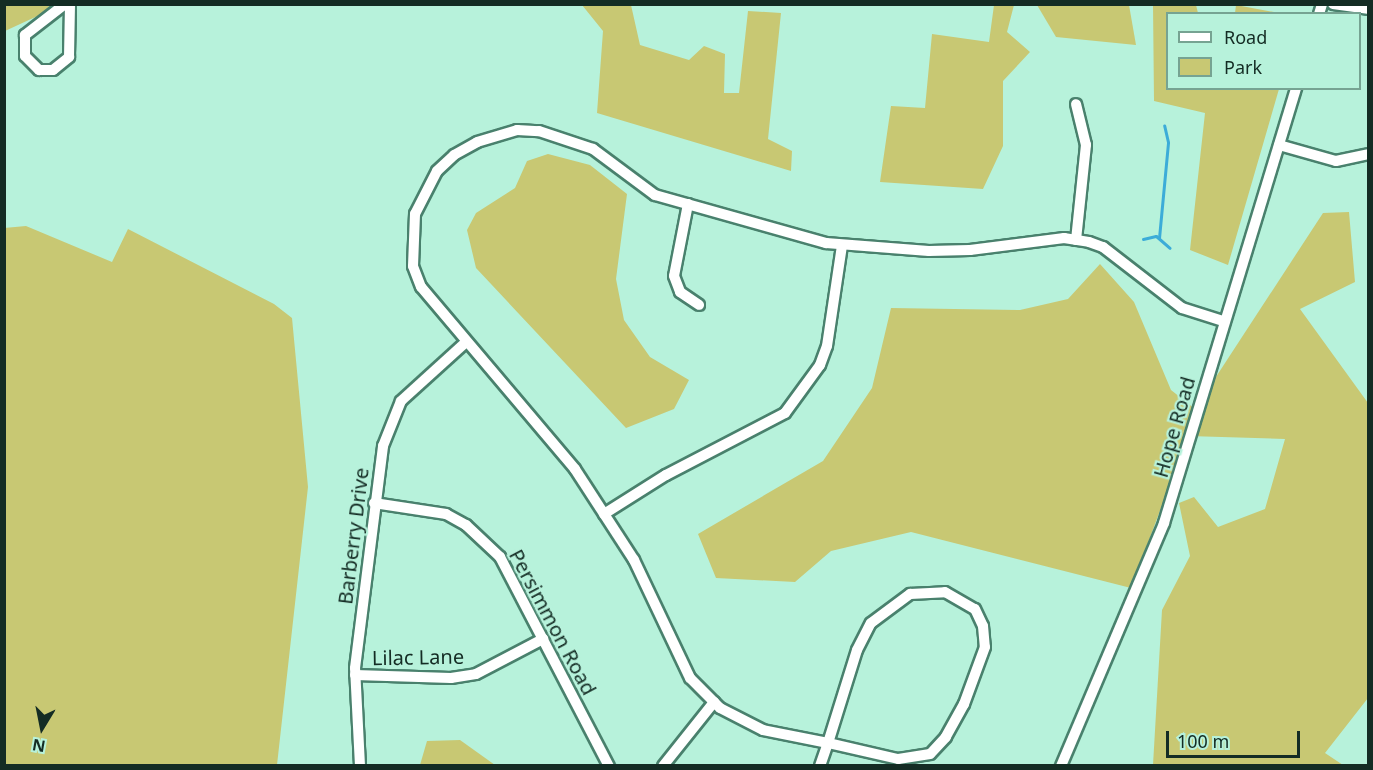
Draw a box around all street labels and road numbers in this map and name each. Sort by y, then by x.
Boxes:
street label: Hope Road [1148,374,1200,480]
street label: Barberry Drive [333,466,373,606]
street label: Persimmon Road [504,545,602,699]
street label: Lilac Lane [372,644,464,670]

